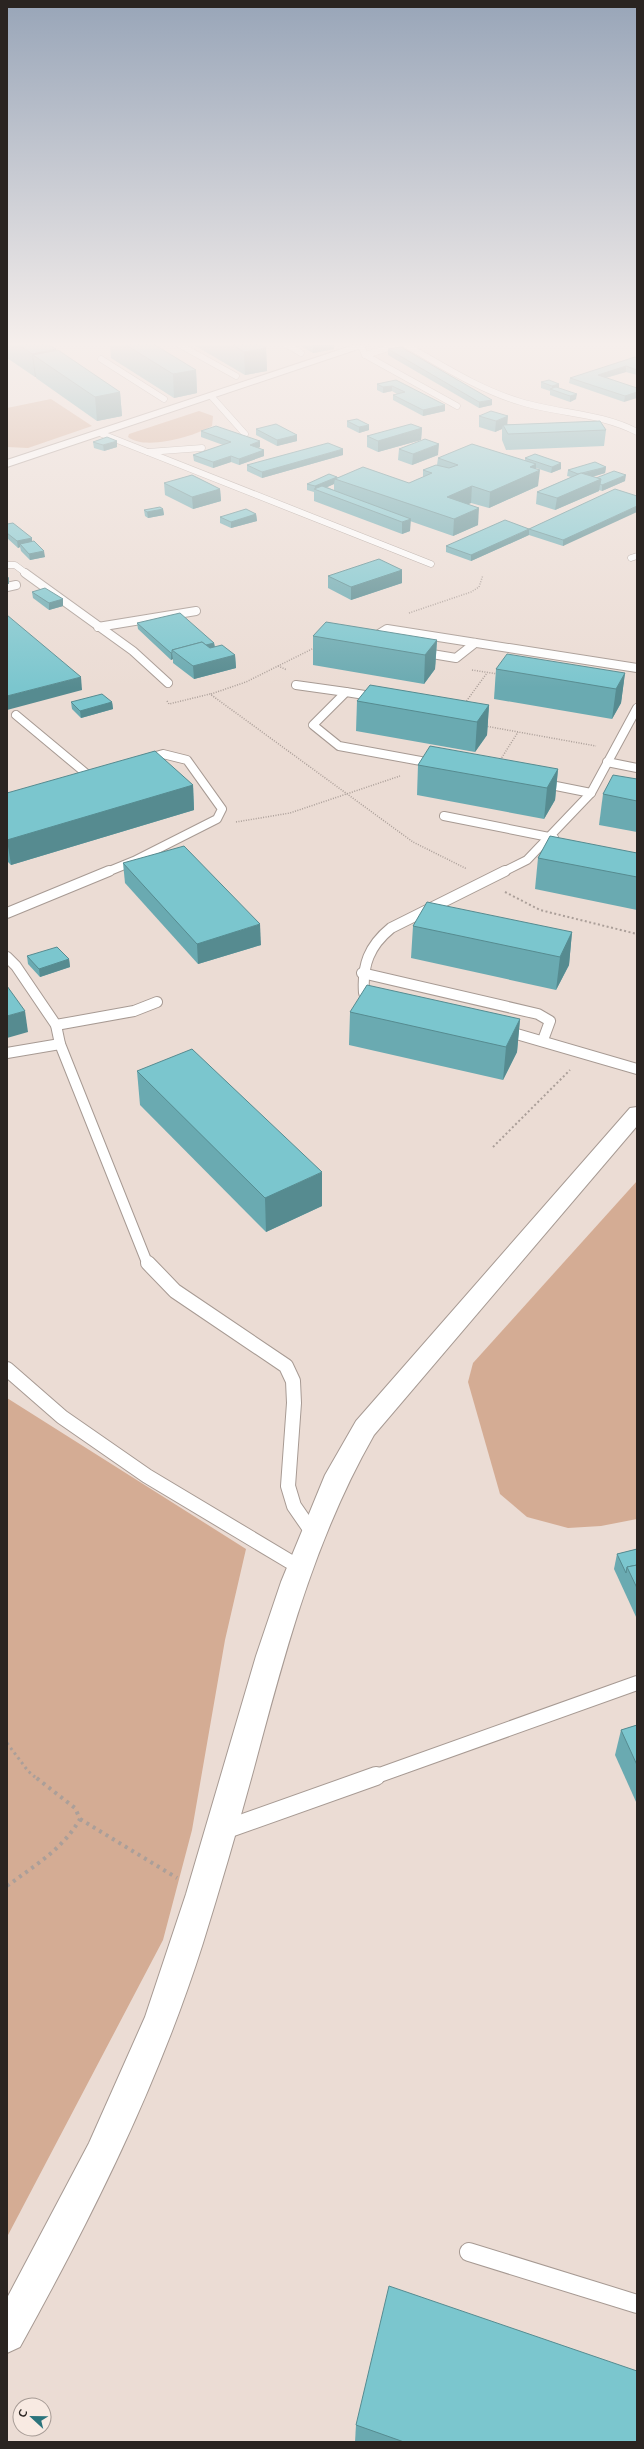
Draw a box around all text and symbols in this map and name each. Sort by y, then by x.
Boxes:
north arrow [12,2397,52,2437]
text: С [15,2407,30,2419]

